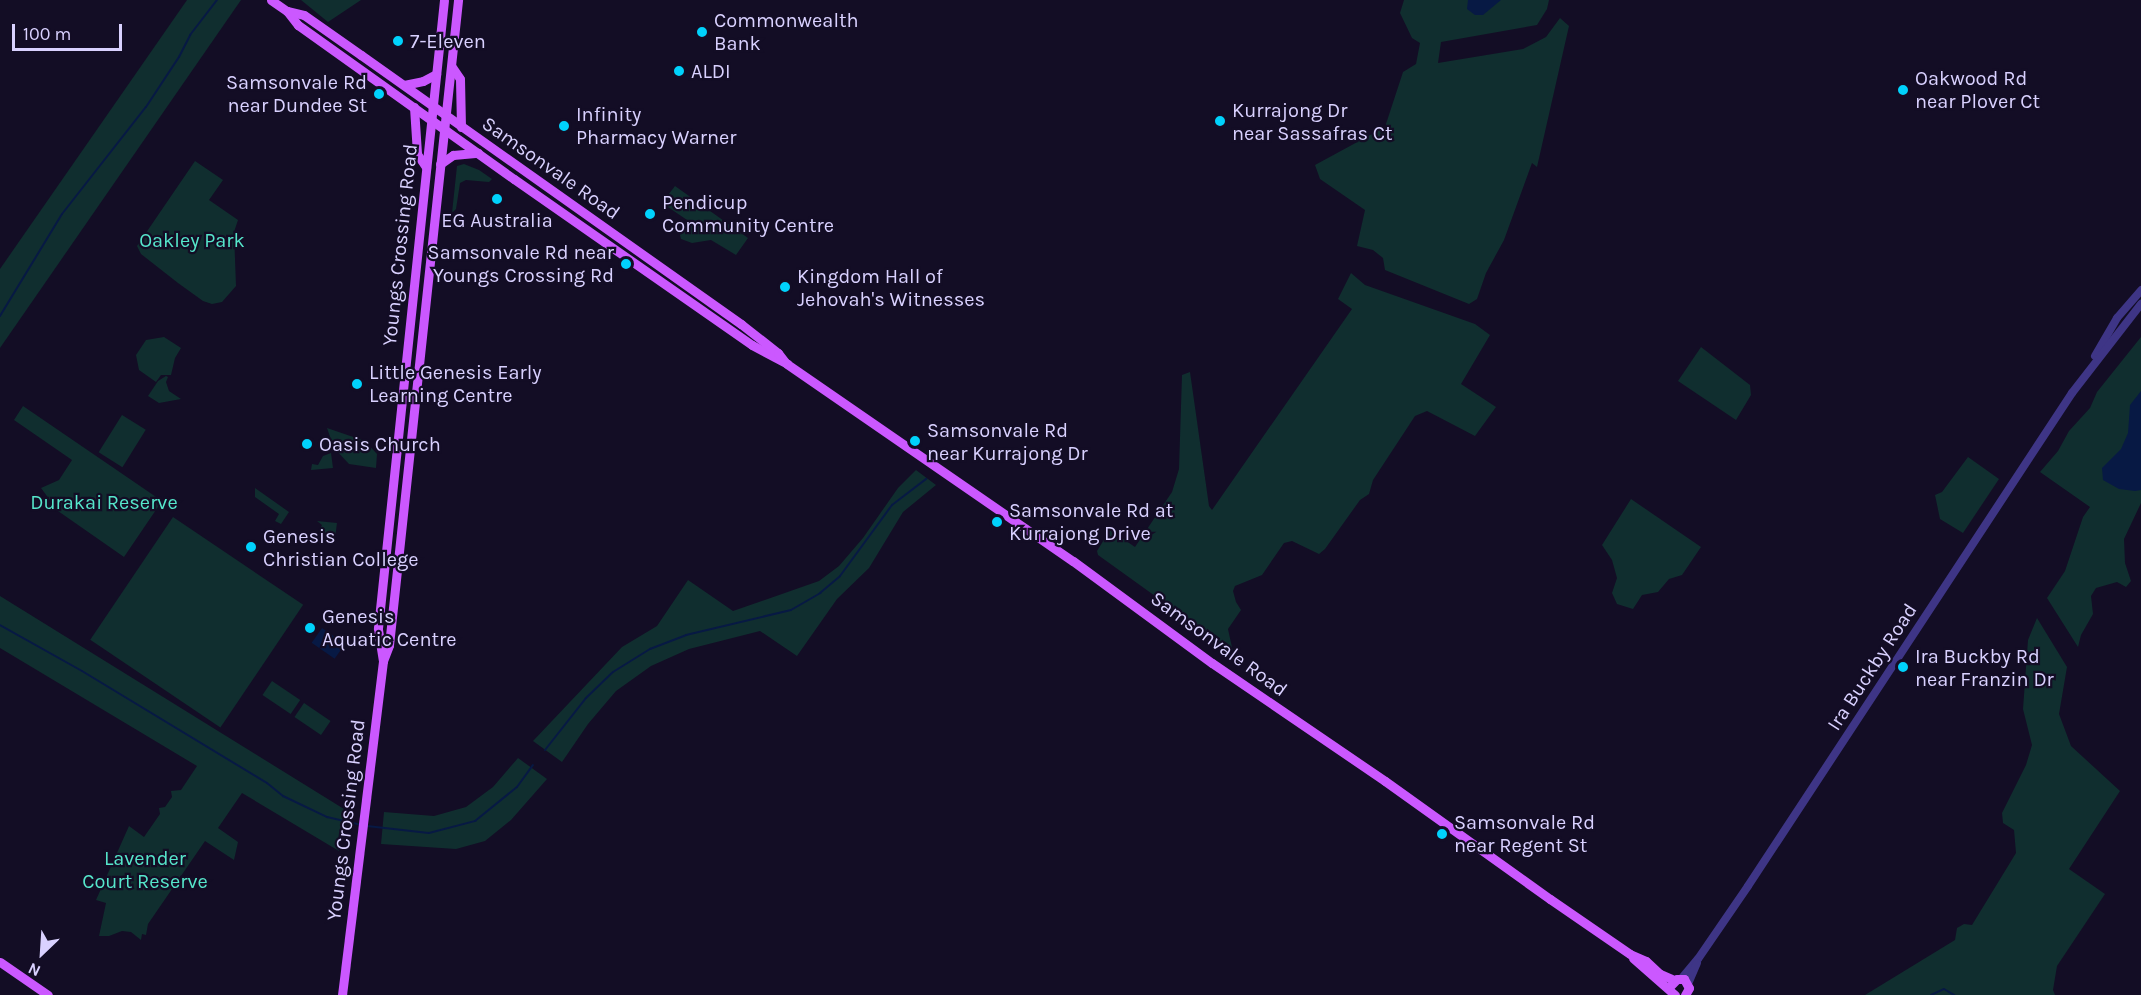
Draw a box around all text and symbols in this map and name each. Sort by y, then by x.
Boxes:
place label: Commonwealth Bank [714,8,859,55]
scale bar [15,12,124,50]
text: 100 m [23,23,71,45]
marker: Commonwealth Bank [695,25,709,39]
place label: 7-Eleven [410,29,486,53]
marker: 7-Eleven [391,34,405,48]
place label: ALDI [691,59,731,83]
marker: ALDI [672,64,686,78]
place label: Oakwood Rd near Plover Ct [1915,66,2040,113]
place label: Samsonvale Rd near Dundee St [226,70,367,117]
marker: Oakwood Rd near Plover Ct [1896,83,1910,97]
marker: Samsonvale Rd near Dundee St [372,87,386,101]
place label: Kurrajong Dr near Sassafras Ct [1232,98,1393,145]
place label: Infinity Pharmacy Warner [576,102,737,149]
street label: Samsonvale Road [477,111,625,225]
marker: Kurrajong Dr near Sassafras Ct [1213,114,1227,128]
marker: Infinity Pharmacy Warner [557,119,571,133]
street label: Youngs Crossing Road [377,143,423,347]
place label: Pendicup Community Centre [662,190,834,237]
marker: EG Australia [490,192,504,206]
marker: Pendicup Community Centre [643,207,657,221]
place label: EG Australia [441,208,553,232]
park label: Oakley Park [139,228,245,252]
place label: Samsonvale Rd near Youngs Crossing Rd [428,240,614,287]
marker: Samsonvale Rd near Youngs Crossing Rd [619,257,633,271]
place label: Kingdom Hall of Jehovah's Witnesses [797,264,985,311]
marker: Kingdom Hall of Jehovah's Witnesses [778,280,792,294]
place label: Little Genesis Early Learning Centre [369,360,542,407]
marker: Little Genesis Early Learning Centre [350,377,364,391]
place label: Samsonvale Rd near Kurrajong Dr [927,418,1088,465]
place label: Oasis Church [319,432,441,456]
marker: Samsonvale Rd near Kurrajong Dr [908,434,922,448]
marker: Oasis Church [300,437,314,451]
park label: Durakai Reserve [30,490,178,514]
place label: Samsonvale Rd at Kurrajong Drive [1009,498,1173,545]
marker: Samsonvale Rd at Kurrajong Drive [990,515,1004,529]
place label: Genesis Christian College [263,524,419,571]
marker: Genesis Christian College [244,540,258,554]
street label: Samsonvale Road [1146,586,1292,702]
street label: Ira Buckby Road [1822,599,1922,735]
place label: Genesis Aquatic Centre [322,604,456,651]
marker: Genesis Aquatic Centre [303,621,317,635]
place label: Ira Buckby Rd near Franzin Dr [1915,644,2054,691]
marker: Ira Buckby Rd near Franzin Dr [1896,660,1910,674]
street label: Youngs Crossing Road [322,718,370,922]
place label: Samsonvale Rd near Regent St [1454,810,1595,857]
marker: Samsonvale Rd near Regent St [1435,827,1449,841]
park label: Lavender Court Reserve [82,846,208,893]
north arrow [12,923,72,983]
text: N [25,959,43,981]

